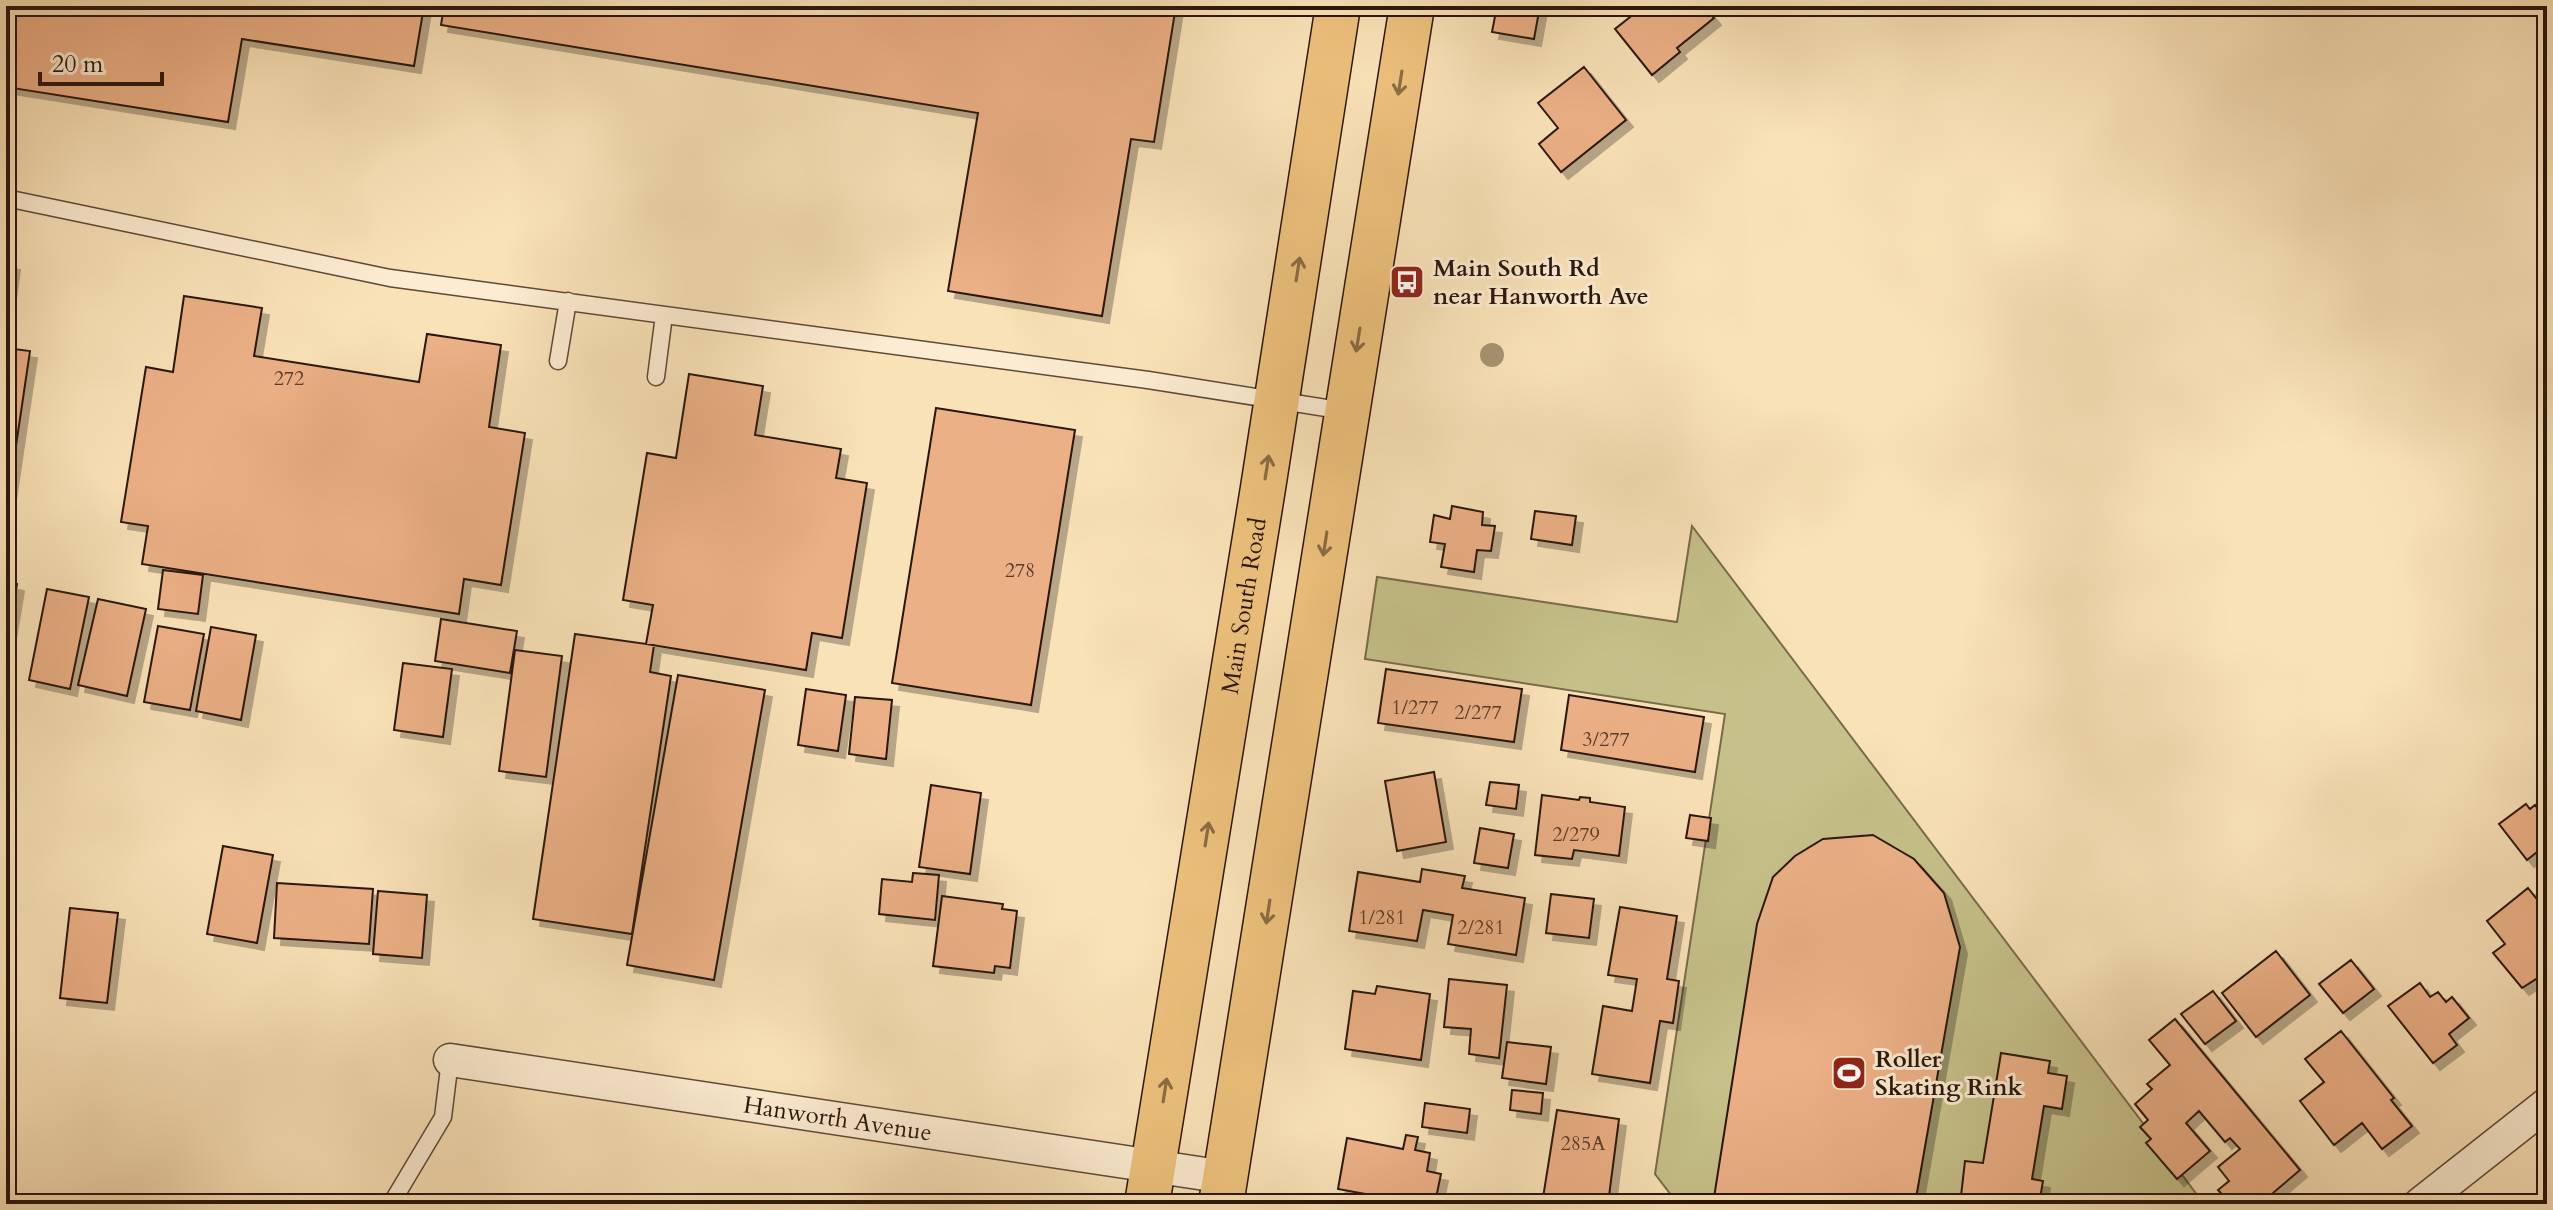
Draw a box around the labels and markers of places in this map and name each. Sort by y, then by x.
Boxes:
place label: Main South Rd near Hanworth Ave [1433,252,1649,313]
bus stop icon: Main South Rd near Hanworth Ave [1388,263,1426,301]
place label: Roller Skating Rink [1875,1043,2023,1104]
sports icon: Roller Skating Rink [1830,1054,1868,1092]

